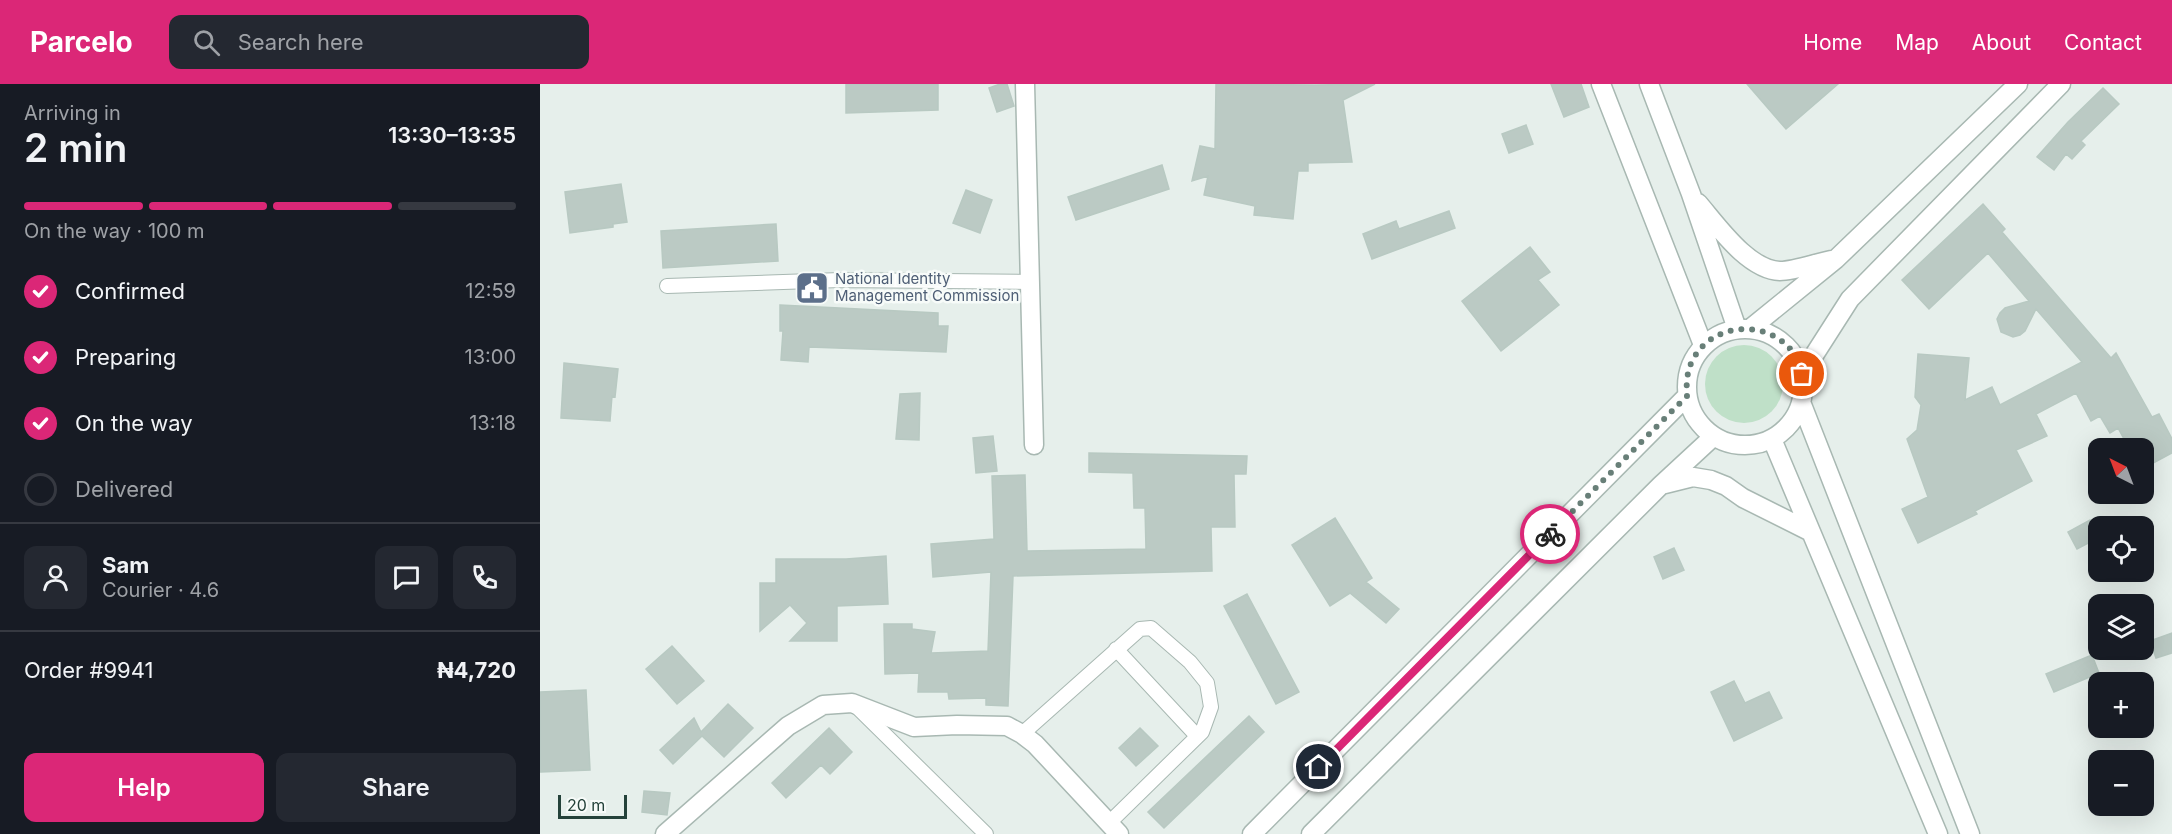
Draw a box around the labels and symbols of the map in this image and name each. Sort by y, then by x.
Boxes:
place label: National Identity Management Commission [835,269,1019,305]
public building icon: National Identity Management Commission [794,270,830,306]
pin [1776,348,1827,399]
north arrow [2088,438,2154,504]
courier [1520,504,1580,564]
pin [1293,741,1344,792]
scale bar [558,792,627,820]

